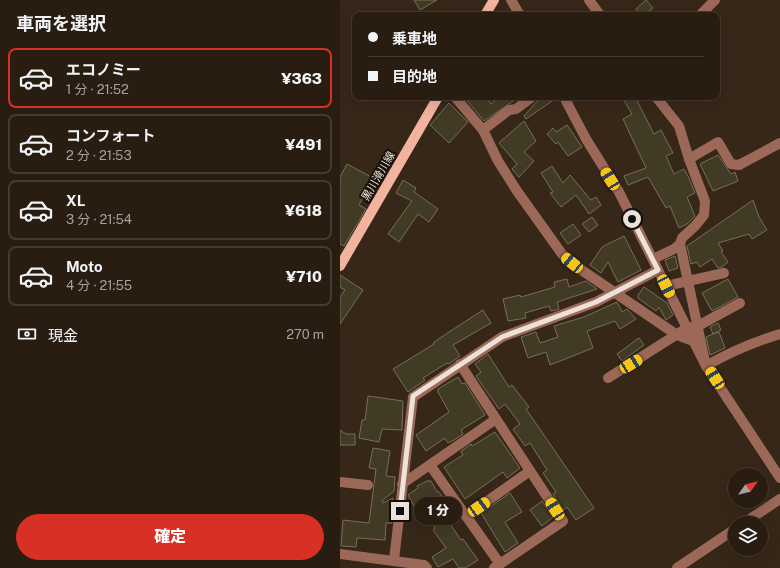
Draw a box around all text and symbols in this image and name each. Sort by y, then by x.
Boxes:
text: 車両を選択 [16,13,106,34]
text: 乗車地 [392,30,437,47]
icon: car [18,60,54,96]
text: エコノミー [66,61,141,78]
text: 目的地 [392,68,437,85]
text: ¥363 [281,70,322,87]
text: 1 分 · 21:52 [66,82,129,97]
icon: car [18,126,54,162]
text: コンフォート [66,127,156,144]
text: ¥491 [285,136,322,153]
text: 2 分 · 21:53 [66,148,132,163]
street label: 黒川滑川線 [359,149,397,203]
car [599,166,621,192]
icon: car [18,192,54,228]
text: XL [66,192,85,209]
text: ¥618 [285,202,322,219]
route start [623,210,641,228]
text: 3 分 · 21:54 [66,212,132,227]
car [559,251,585,275]
icon: car [18,258,54,294]
text: Moto [66,258,103,275]
text: ¥710 [286,268,322,285]
car [655,273,677,299]
text: 4 分 · 21:55 [66,278,132,293]
icon: cash [16,323,38,345]
text: 現金 [48,327,78,344]
text: 270 m [286,327,324,342]
car [618,353,644,375]
car [703,365,727,391]
north arrow [728,468,768,508]
map controls [728,468,768,556]
car [466,495,492,519]
car [543,496,567,522]
callout: 1 分 [414,497,462,525]
route end [391,502,409,520]
text: 1 分 [427,503,449,518]
button: 確定 [16,514,324,560]
button: layers [728,516,768,556]

